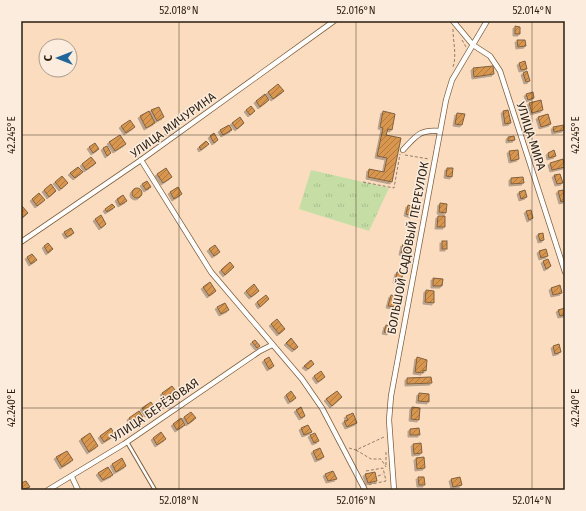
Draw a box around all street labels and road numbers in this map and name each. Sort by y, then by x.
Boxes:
street label: УЛИЦА МИЧУРИНА [128,89,218,161]
street label: УЛИЦА МИРА [513,100,549,172]
street label: БОЛЬШОЙ САДОВЫЙ ПЕРЕУЛОК [383,160,432,336]
street label: УЛИЦА БЕРЁЗОВАЯ [108,375,202,445]

